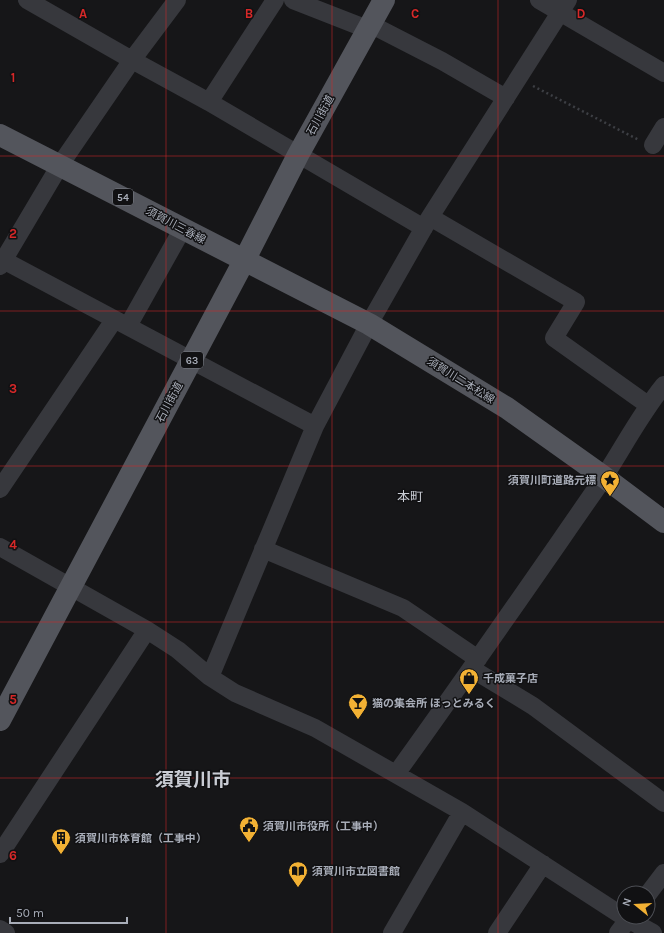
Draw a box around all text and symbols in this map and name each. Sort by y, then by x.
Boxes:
text: A [79,6,87,21]
text: B [245,6,253,21]
text: C [411,6,419,21]
text: D [577,6,586,21]
text: 1 [11,70,15,85]
street label: 石川街道 [304,93,337,138]
road number: 54 [113,189,133,205]
street label: 須賀川三春線 [144,204,208,247]
text: 2 [9,226,17,241]
road number: 63 [181,352,203,368]
street label: 須賀川二本松線 [425,355,497,406]
street label: 石川街道 [153,380,186,425]
text: 3 [9,381,17,396]
place icon: 須賀川町道路元標 [599,469,621,497]
place label: 須賀川町道路元標 [508,474,596,487]
district label: 本町 [397,489,423,504]
text: 4 [9,537,17,552]
shop icon: 千成菓子店 [458,667,480,695]
place label: 千成菓子店 [483,672,538,685]
text: 5 [9,692,17,707]
bar icon: 猫の集会所 ほっとみるく [347,692,369,720]
place label: 猫の集会所 ほっとみるく [372,697,496,710]
district label: 須賀川市 [155,769,231,791]
public building icon: 須賀川市役所（工事中） [238,815,260,843]
place label: 須賀川市役所（工事中） [263,820,384,833]
building icon: 須賀川市体育館（工事中） [50,827,72,855]
place label: 須賀川市体育館（工事中） [75,832,207,845]
text: 6 [9,848,17,863]
library icon: 須賀川市立図書館 [287,860,309,888]
place label: 須賀川市立図書館 [312,865,400,878]
north arrow [616,885,656,925]
text: N [620,896,634,908]
scale bar [10,899,127,925]
text: 50 m [16,906,44,920]

